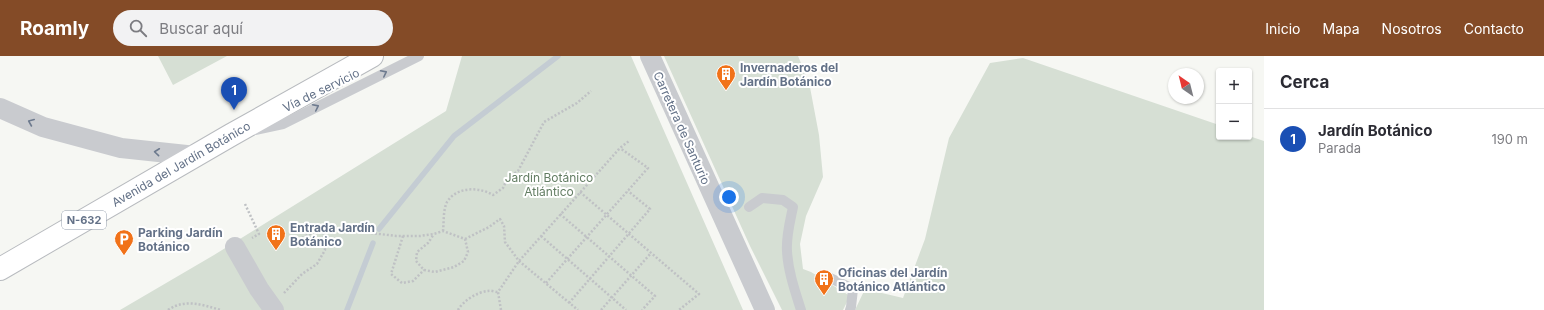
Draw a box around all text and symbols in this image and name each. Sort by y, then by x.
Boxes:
search box [113,10,393,46]
text: Roamly [20,17,89,40]
icon: search [127,17,149,39]
text: Buscar aquí [159,19,243,38]
text: Inicio [1265,20,1301,37]
text: Mapa [1323,20,1360,37]
text: Nosotros [1382,20,1442,37]
text: Contacto [1464,20,1524,37]
place label: Invernaderos del Jardín Botánico [740,60,838,89]
building icon: Invernaderos del Jardín Botánico [715,63,737,91]
street label: Vía de servicio [280,65,362,115]
north arrow [1168,68,1204,104]
map controls [1216,68,1252,140]
button: + [1216,68,1252,104]
street label: Carretera de Santurio [650,69,714,187]
one-way arrow [380,71,388,78]
text: Cerca [1280,72,1329,92]
pin: 1 [221,77,247,110]
one-way arrow [312,104,320,112]
button: − [1216,104,1252,140]
street label: Avenida del Jardín Botánico [109,118,253,210]
one-way arrow [28,119,36,127]
text: Jardín Botánico [1318,121,1432,140]
text: 1 [1290,131,1296,147]
text: 190 m [1491,131,1528,147]
text: Parada [1318,140,1361,156]
one-way arrow [154,147,160,156]
park label: Jardín Botánico Atlántico [505,170,593,199]
your location [719,187,739,207]
road number: N-632 [62,211,106,229]
place label: Entrada Jardín Botánico [290,220,375,249]
building icon: Entrada Jardín Botánico [265,223,287,251]
place label: Parking Jardín Botánico [138,225,223,254]
parking icon: Parking Jardín Botánico [113,228,135,256]
place label: Oficinas del Jardín Botánico Atlántico [838,265,947,294]
building icon: Oficinas del Jardín Botánico Atlántico [813,268,835,296]

